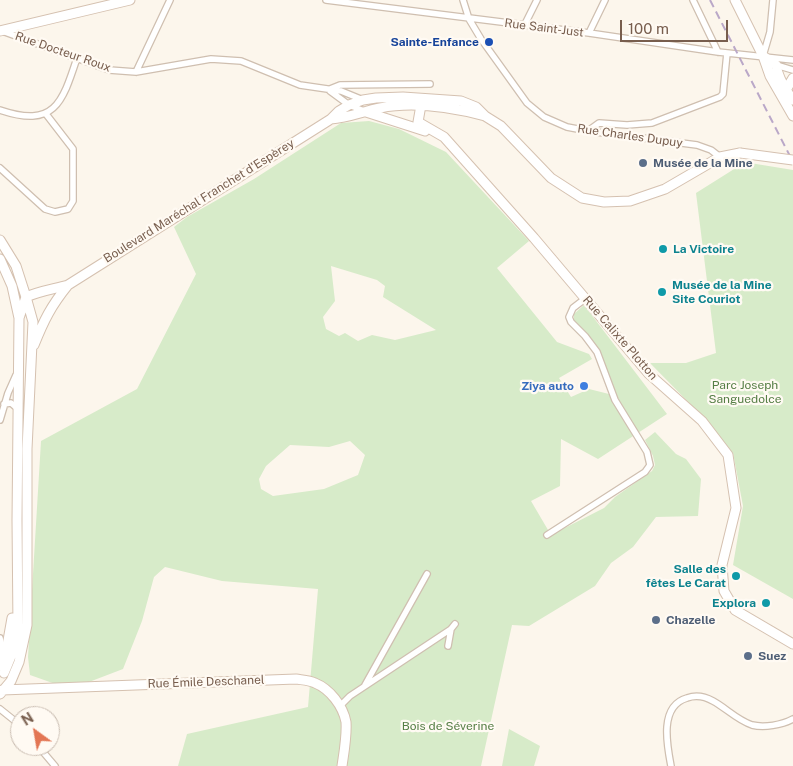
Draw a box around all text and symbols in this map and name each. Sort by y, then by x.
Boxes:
scale bar [623,10,730,42]
street label: Rue Saint-Just [504,16,584,40]
text: 100 m [628,20,669,37]
street label: Rue Docteur Roux [13,29,113,75]
place label: Sainte-Enfance [390,35,479,49]
marker: Sainte-Enfance [483,36,495,48]
street label: Rue Charles Dupuy [576,121,684,151]
street label: Boulevard Maréchal Franchet d'Espèrey [101,136,297,266]
place label: Musée de la Mine [653,156,753,170]
marker: Musée de la Mine [637,157,649,169]
place label: La Victoire [673,242,734,256]
marker: La Victoire [657,243,669,255]
place label: Musée de la Mine Site Couriot [672,278,772,306]
marker: Musée de la Mine Site Couriot [656,286,668,298]
street label: Rue Calixte Plotton [580,293,660,383]
park label: Parc Joseph Sanguedolce [708,378,782,406]
place label: Ziya auto [521,379,574,393]
marker: Ziya auto [578,380,590,392]
place label: Salle des fêtes Le Carat [646,562,726,590]
marker: Salle des fêtes Le Carat [730,570,742,582]
place label: Explora [712,596,756,610]
marker: Explora [760,597,772,609]
place label: Chazelle [666,613,716,627]
marker: Chazelle [650,614,662,626]
place label: Suez [758,649,786,663]
marker: Suez [742,650,754,662]
street label: Rue Émile Deschanel [147,673,265,691]
north arrow [10,706,60,756]
text: N [19,709,36,729]
park label: Bois de Séverine [402,719,494,733]

